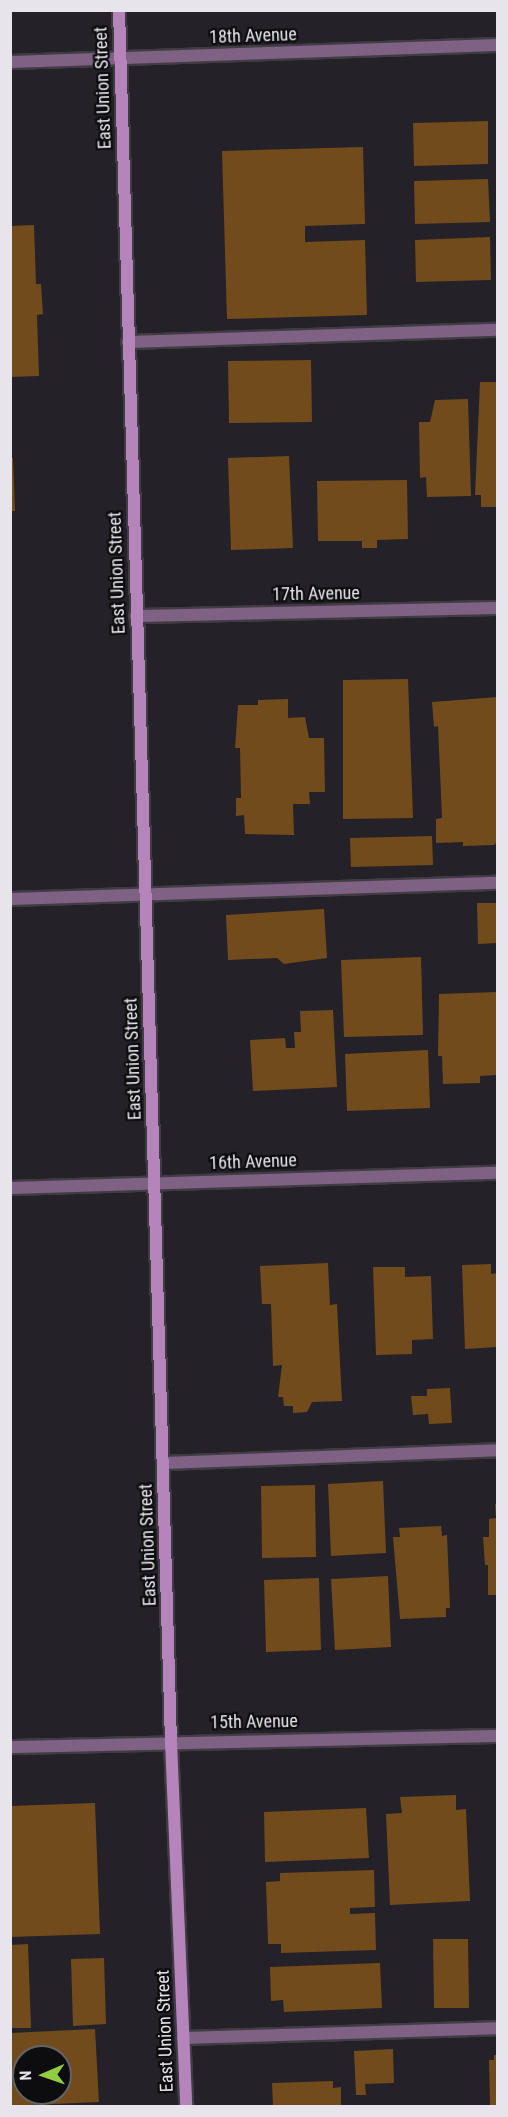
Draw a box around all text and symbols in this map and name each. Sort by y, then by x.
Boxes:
street label: 18th Avenue [209,24,297,48]
street label: East Union Street [90,27,116,149]
street label: East Union Street [104,512,130,634]
street label: 17th Avenue [272,582,360,606]
street label: East Union Street [120,998,146,1120]
street label: 16th Avenue [209,1150,297,1174]
street label: East Union Street [135,1484,161,1606]
street label: 15th Avenue [210,1710,298,1734]
street label: East Union Street [152,1970,178,2092]
north arrow [12,2045,72,2105]
text: N [16,2070,35,2081]

